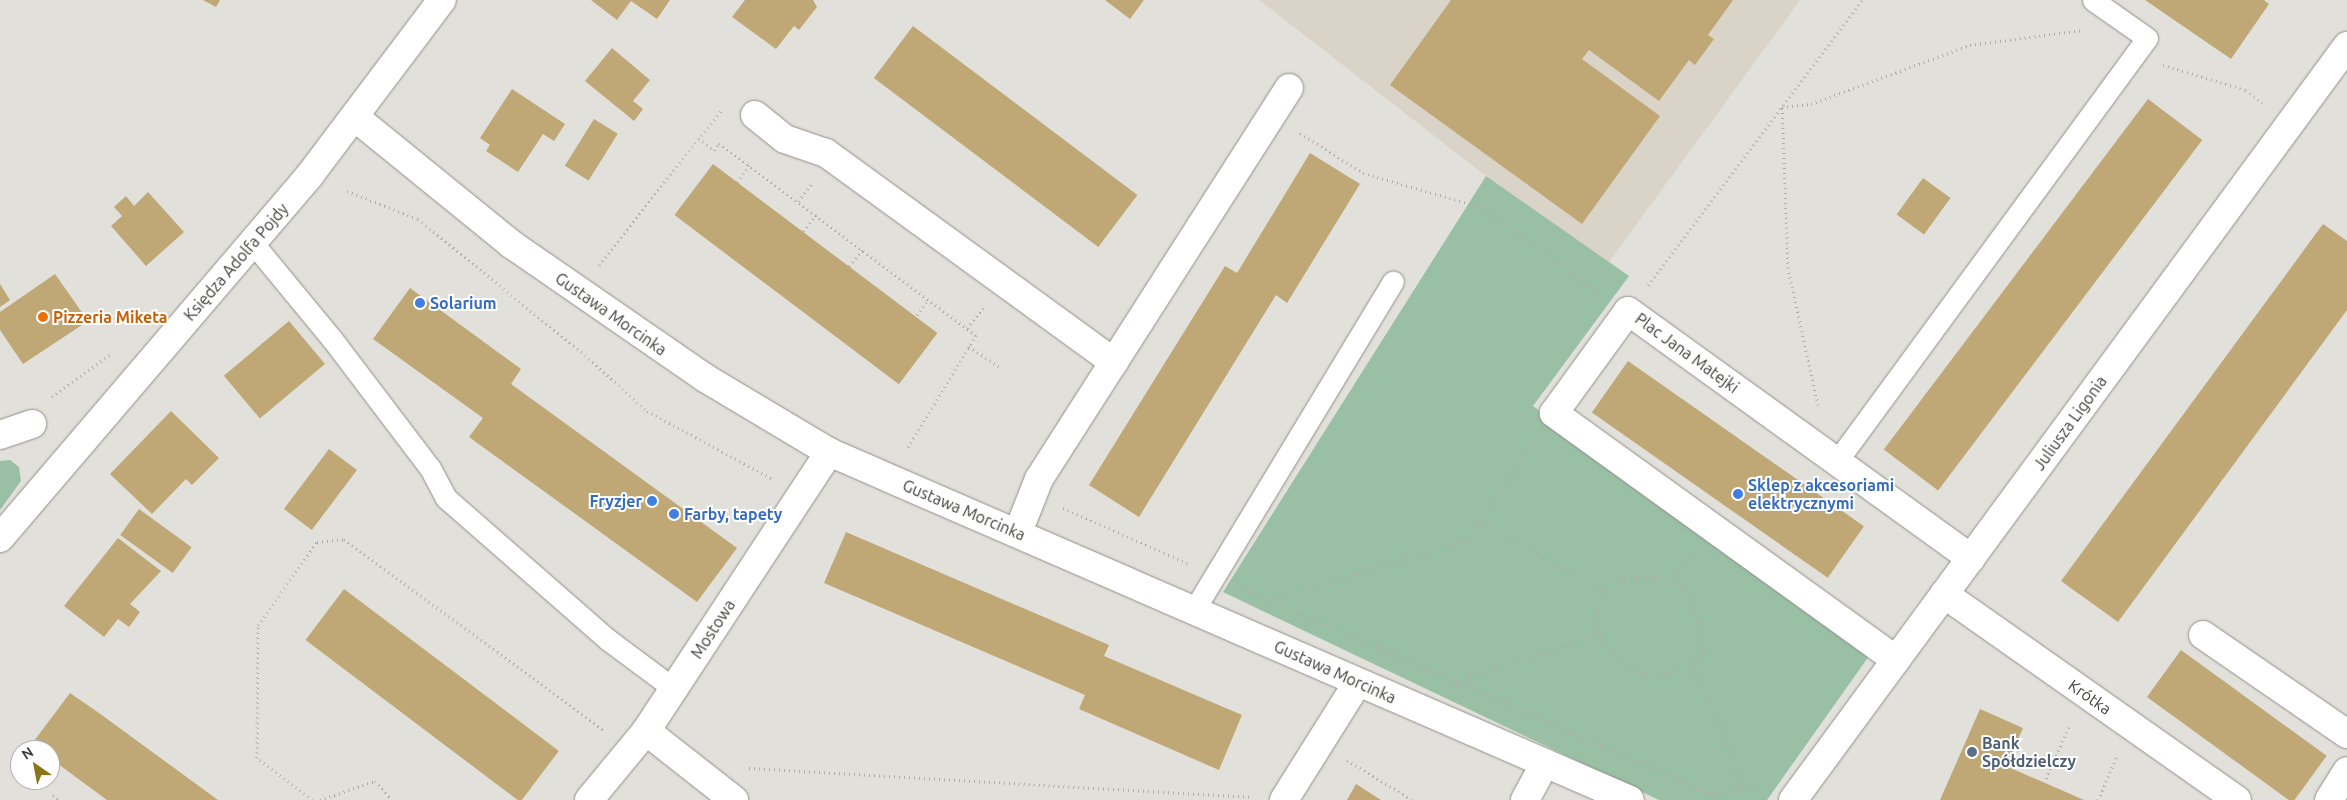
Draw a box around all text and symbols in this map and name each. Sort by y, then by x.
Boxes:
street label: Księdza Adolfa Pojdy [180,199,292,325]
street label: Gustawa Morcinka [552,268,670,360]
place label: Solarium [430,293,497,313]
marker: Solarium [414,297,426,309]
place label: Pizzeria Miketa [53,307,167,327]
street label: Plac Jana Matejki [1631,309,1743,397]
marker: Pizzeria Miketa [37,311,49,323]
street label: Juliusza Ligonia [2029,372,2111,474]
street label: Gustawa Morcinka [900,475,1028,545]
place label: Sklep z akcesoriami elektrycznymi [1748,475,1894,513]
marker: Sklep z akcesoriami elektrycznymi [1732,488,1744,500]
place label: Fryzjer [590,491,642,511]
marker: Fryzjer [646,495,658,507]
place label: Farby, tapety [684,504,782,524]
marker: Farby, tapety [668,508,680,520]
street label: Mostowa [687,596,739,662]
street label: Gustawa Morcinka [1271,636,1399,708]
street label: Krótka [2065,675,2115,719]
place label: Bank Spółdzielczy [1982,733,2076,771]
north arrow [10,740,60,790]
text: N [19,744,36,763]
marker: Bank Spółdzielczy [1966,746,1978,758]

